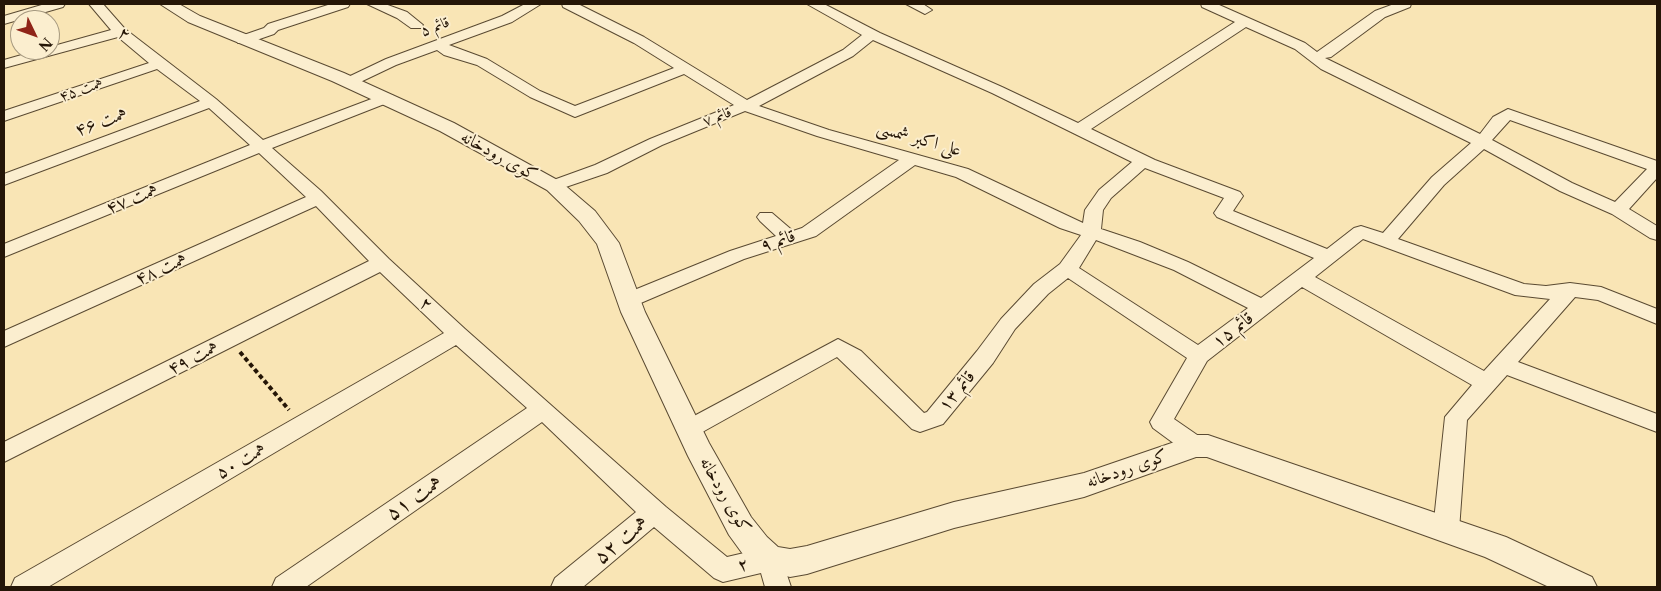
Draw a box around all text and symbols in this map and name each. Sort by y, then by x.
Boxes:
north arrow [10,10,60,60]
street label: قائم ۵ [418,13,452,41]
street label: ۲ [113,23,135,45]
text: N [35,34,56,55]
street label: همت ۴۵ [57,74,105,106]
street label: همت ۴۶ [72,103,130,141]
street label: قائم ۷ [700,103,734,131]
street label: علی اکبر شمسی [874,117,964,161]
street label: کوی رودخانه [457,126,541,186]
street label: همت ۴۷ [103,179,161,219]
street label: قائم ۹ [758,225,798,257]
street label: همت ۴۸ [132,248,190,290]
street label: ۲ [415,293,437,315]
street label: قائم ۱۵ [1208,308,1258,352]
street label: همت ۴۹ [164,336,222,380]
street label: قائم ۱۳ [934,366,980,416]
street label: همت ۵۰ [212,438,270,484]
street label: کوی رودخانه [1084,445,1170,493]
street label: کوی رودخانه [695,453,755,537]
street label: همت ۵۱ [381,470,447,526]
street label: همت ۵۲ [589,510,653,570]
street label: ۲ [735,553,751,577]

